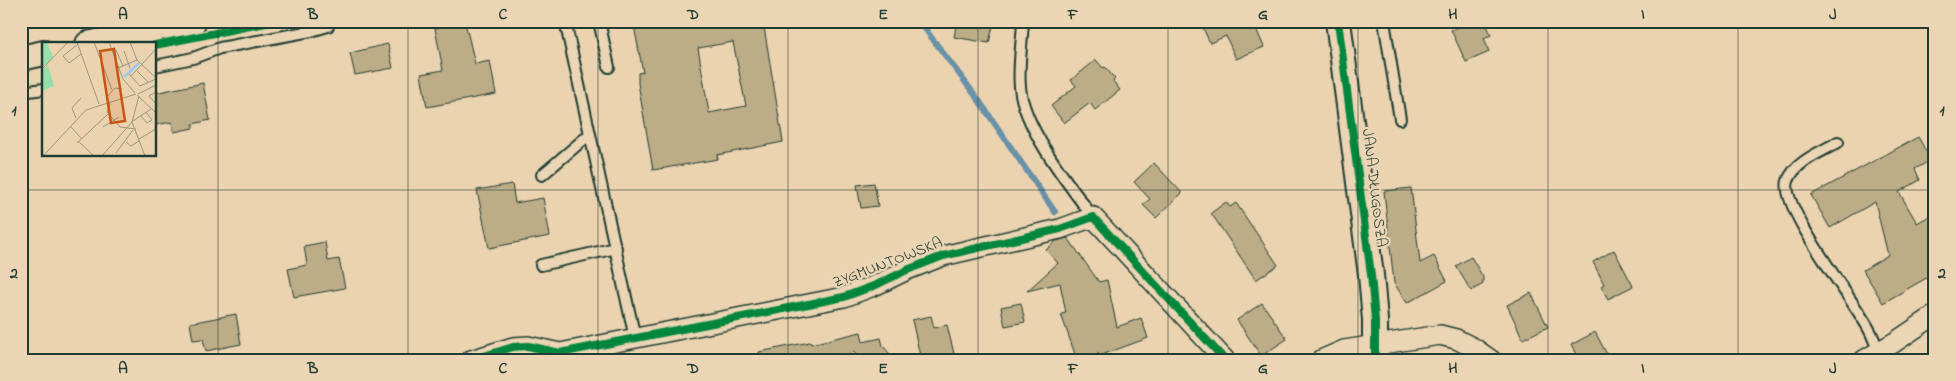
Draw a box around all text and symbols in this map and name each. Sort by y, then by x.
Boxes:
text: A [118,3,128,27]
text: B [307,3,319,27]
text: C [499,3,508,27]
text: D [686,3,699,27]
text: E [878,3,888,27]
text: F [1067,3,1079,27]
text: G [1258,3,1268,27]
text: H [1448,3,1458,27]
text: I [1641,3,1645,27]
text: J [1829,3,1837,27]
inset map [42,42,156,156]
text: 1 [11,99,17,123]
text: 1 [1939,99,1945,123]
street label: JANA DŁUGOSZA [1355,127,1393,249]
street label: ZYGMUNTOWSKA [830,231,947,295]
text: 2 [9,262,18,286]
text: 2 [1937,262,1946,286]
text: A [118,357,128,381]
text: B [307,357,319,381]
text: C [499,357,508,381]
text: D [686,357,699,381]
text: E [878,357,888,381]
text: F [1067,357,1079,381]
text: G [1258,357,1268,381]
text: H [1448,357,1458,381]
text: I [1641,357,1645,381]
text: J [1829,357,1837,381]

